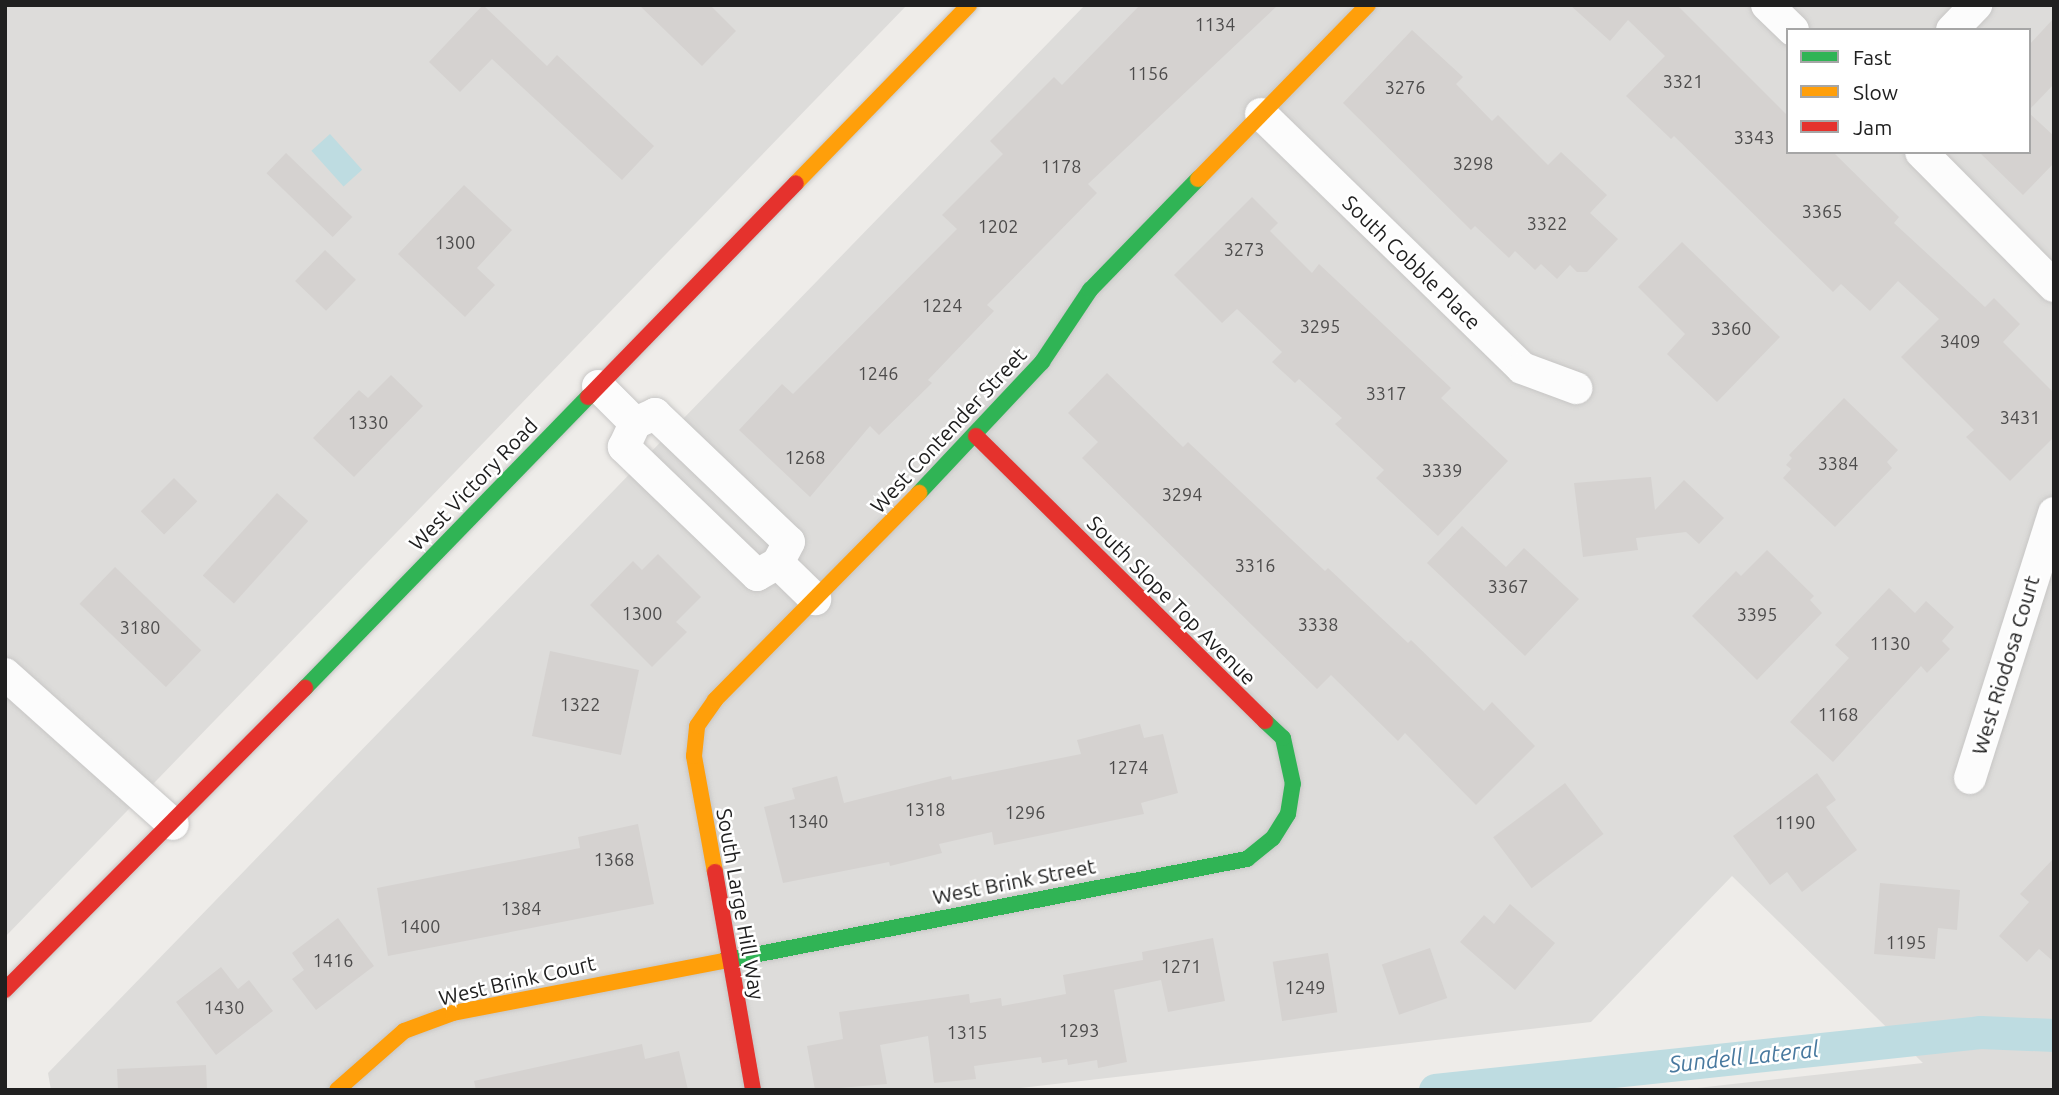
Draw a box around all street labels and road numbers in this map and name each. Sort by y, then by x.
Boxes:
street label: South Cobble Place [1338,190,1486,334]
street label: West Contender Street [865,342,1031,518]
street label: West Victory Road [403,413,543,555]
street label: South Slope Top Avenue [1082,510,1262,690]
street label: West Riodosa Court [1966,572,2044,758]
street label: South Large Hill Way [712,806,770,1002]
street label: West Brink Street [930,853,1098,909]
street label: West Brink Court [436,950,598,1010]

